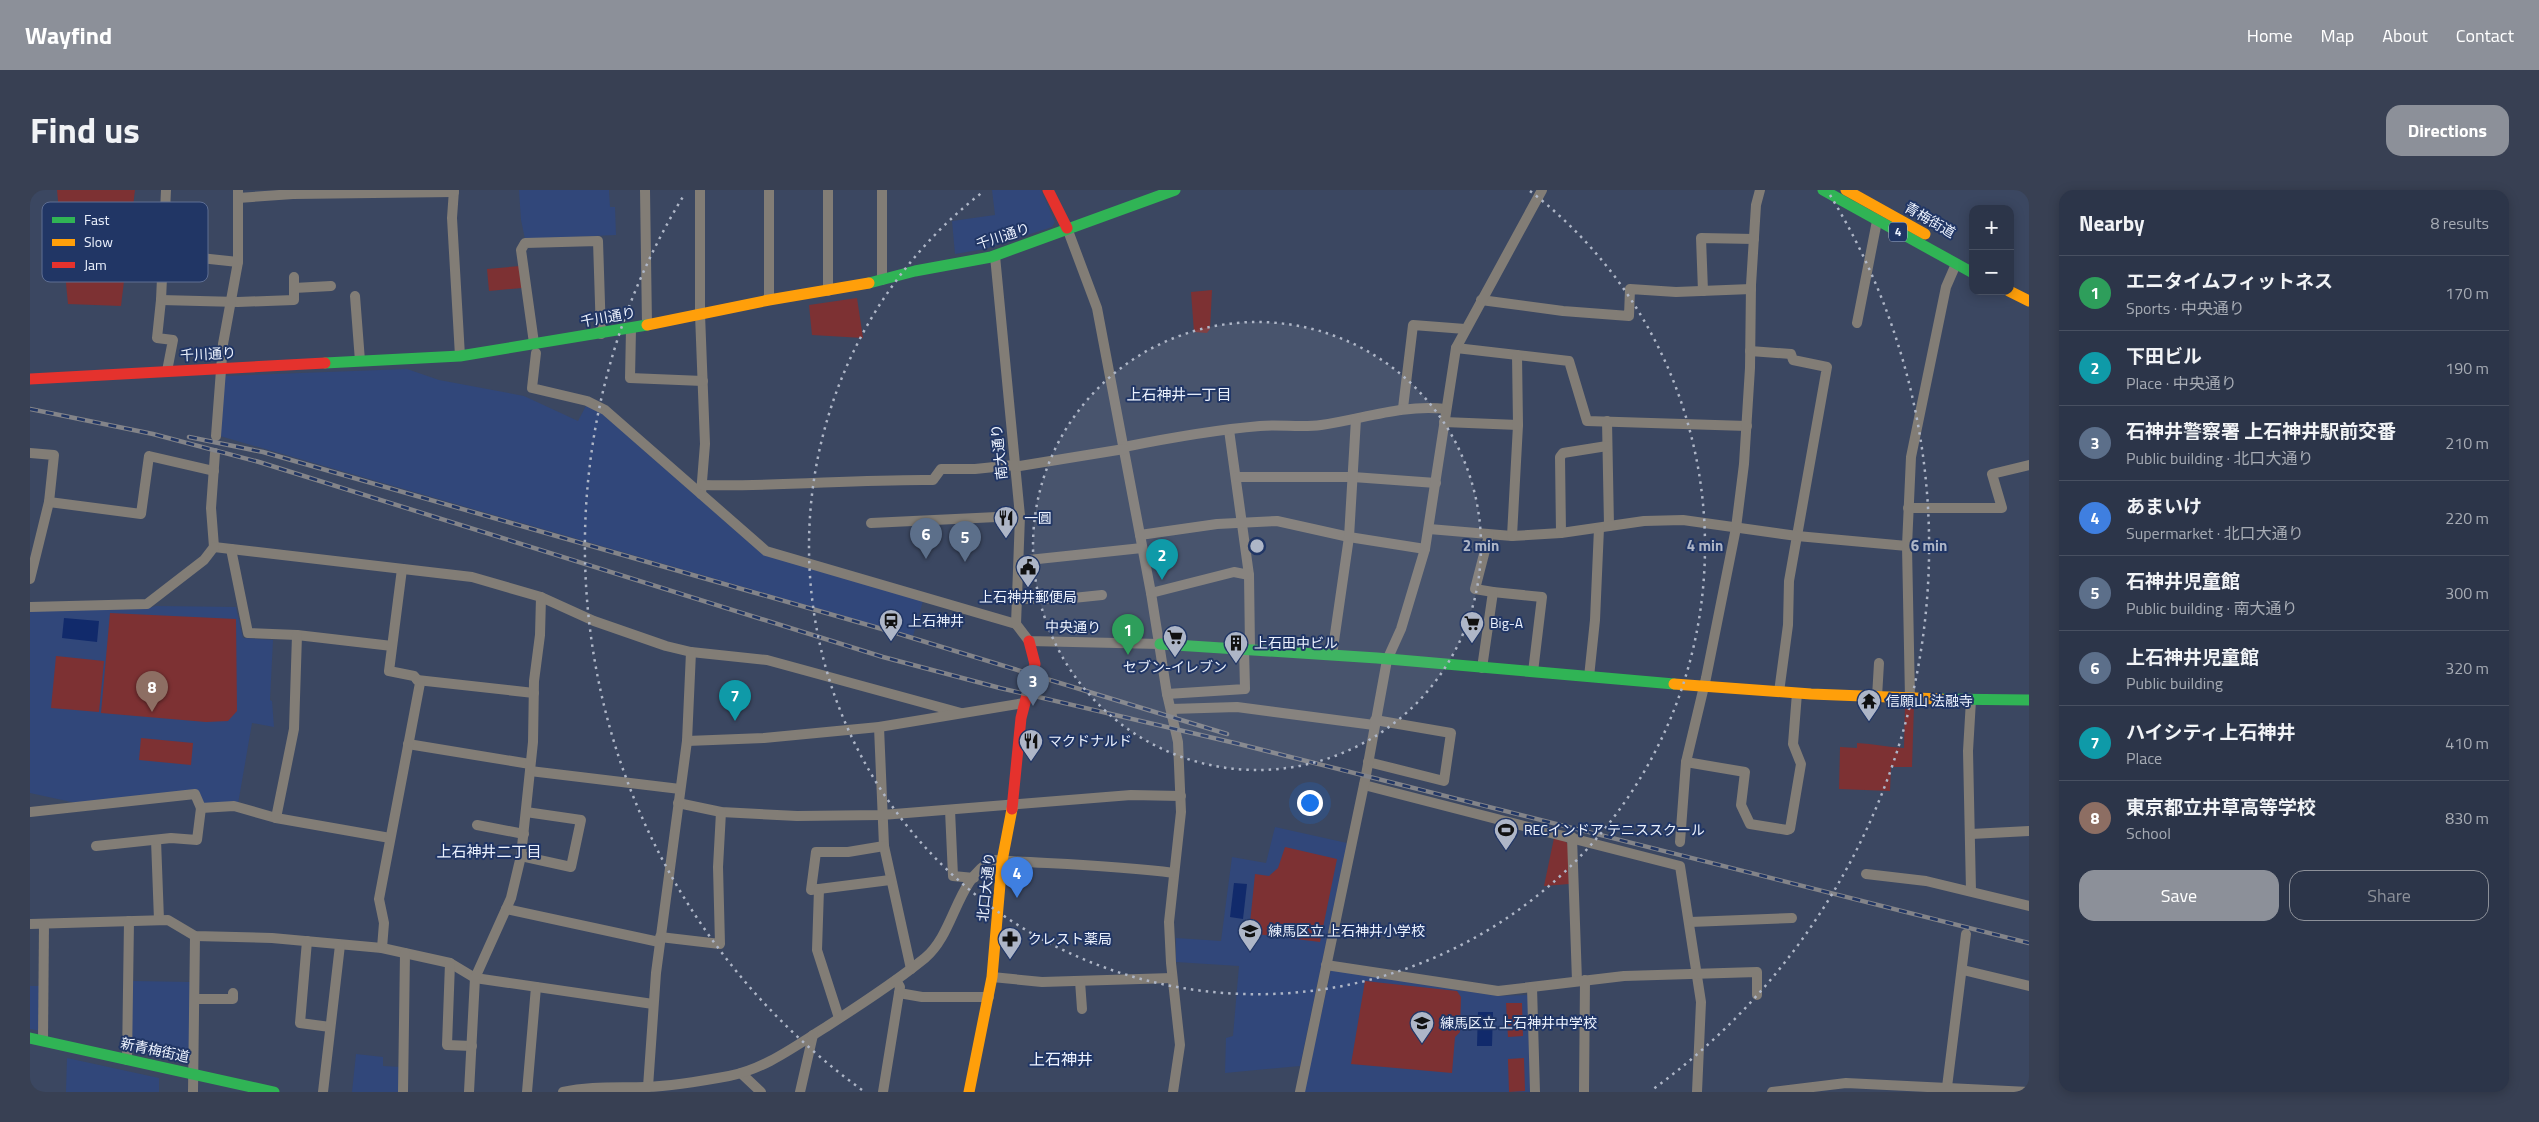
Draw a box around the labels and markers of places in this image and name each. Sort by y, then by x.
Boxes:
restaurant icon: 一圓 [993,505,1019,539]
place label: 一圓 [1024,507,1052,528]
pin: 6 [910,518,942,559]
pin: 5 [949,521,981,562]
centre of rings [1248,537,1266,555]
pin: 2 [1146,539,1178,580]
public building icon: 上石神井郵便局 [1015,554,1041,588]
place label: 上石神井郵便局 [979,586,1077,607]
station icon: 上石神井 [878,608,904,642]
place label: 上石神井 [908,610,964,631]
supermarket icon: Big-A [1459,610,1485,644]
place label: Big-A [1490,612,1524,633]
pin: 1 [1112,614,1144,655]
supermarket icon: セブン-イレブン [1162,624,1188,658]
building icon: 上石田中ビル [1223,630,1249,664]
place label: 上石田中ビル [1254,632,1338,653]
place label: セブン-イレブン [1123,656,1227,677]
pin: 3 [1017,665,1049,706]
pin: 8 [136,671,168,712]
pin: 7 [719,680,751,721]
temple icon: 信願山 法融寺 [1856,688,1882,722]
place label: 信願山 法融寺 [1886,690,1973,711]
restaurant icon: マクドナルド [1018,728,1044,762]
place label: マクドナルド [1048,730,1132,751]
sports icon: RECインドア テニススクール [1493,817,1519,851]
place label: RECインドア テニススクール [1524,819,1705,840]
pin: 4 [1001,857,1033,898]
school or university icon: 練馬区立 上石神井小学校 [1237,918,1263,952]
place label: 練馬区立 上石神井小学校 [1268,920,1425,941]
pharmacy icon: クレスト薬局 [997,926,1023,960]
place label: クレスト薬局 [1028,928,1112,949]
school or university icon: 練馬区立 上石神井中学校 [1409,1010,1435,1044]
place label: 練馬区立 上石神井中学校 [1440,1012,1597,1033]

